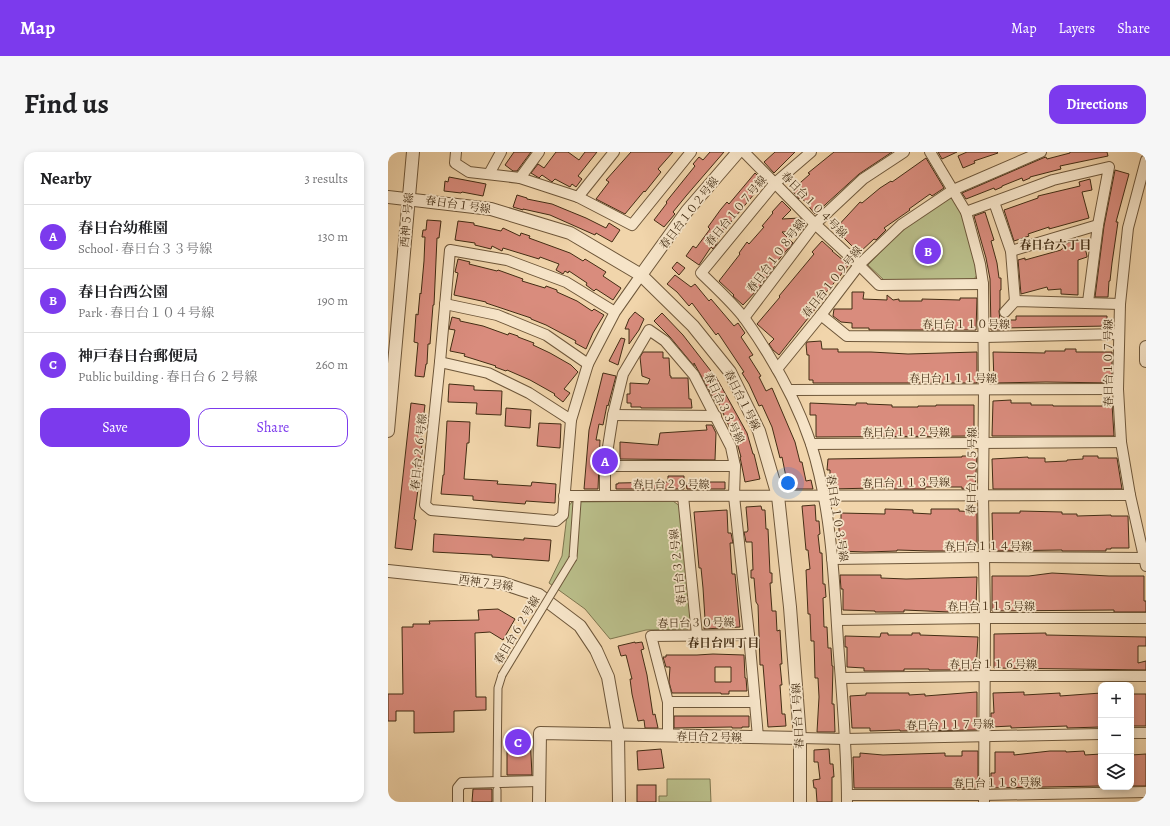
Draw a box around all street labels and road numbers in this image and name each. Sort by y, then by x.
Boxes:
street label: 春日台１０４号線 [778,169,850,241]
street label: 春日台１０７号線 [702,172,770,250]
street label: 春日台１０２号線 [656,174,722,252]
street label: 西神５号線 [397,192,417,248]
street label: 春日台１号線 [424,193,492,217]
street label: 春日台１０８号線 [744,216,808,296]
street label: 春日台１０９号線 [798,243,866,321]
street label: 春日台１１０号線 [922,317,1010,332]
street label: 春日台１０７号線 [1101,319,1116,407]
street label: 春日台１号線 [720,367,764,433]
street label: 春日台３３号線 [700,370,748,446]
street label: 春日台１１１号線 [909,371,997,386]
street label: 春日台２６号線 [408,413,430,491]
street label: 春日台１１２号線 [862,425,950,440]
street label: 春日台１０５号線 [964,427,980,515]
street label: 春日台１０３号線 [823,473,851,563]
street label: 春日台１１３号線 [862,475,950,491]
street label: 春日台２９号線 [633,477,710,492]
street label: 春日台３２号線 [667,528,689,606]
street label: 春日台１１４号線 [944,539,1032,554]
street label: 西神７号線 [458,572,514,594]
street label: 春日台６２号線 [491,593,543,667]
street label: 春日台１１５号線 [947,599,1035,614]
street label: 春日台３０号線 [657,615,735,631]
street label: 春日台１１６号線 [949,657,1037,672]
street label: 春日台１号線 [789,683,807,749]
street label: 春日台１１７号線 [906,717,994,733]
street label: 春日台２号線 [676,729,742,745]
street label: 春日台１１８号線 [953,775,1041,791]

